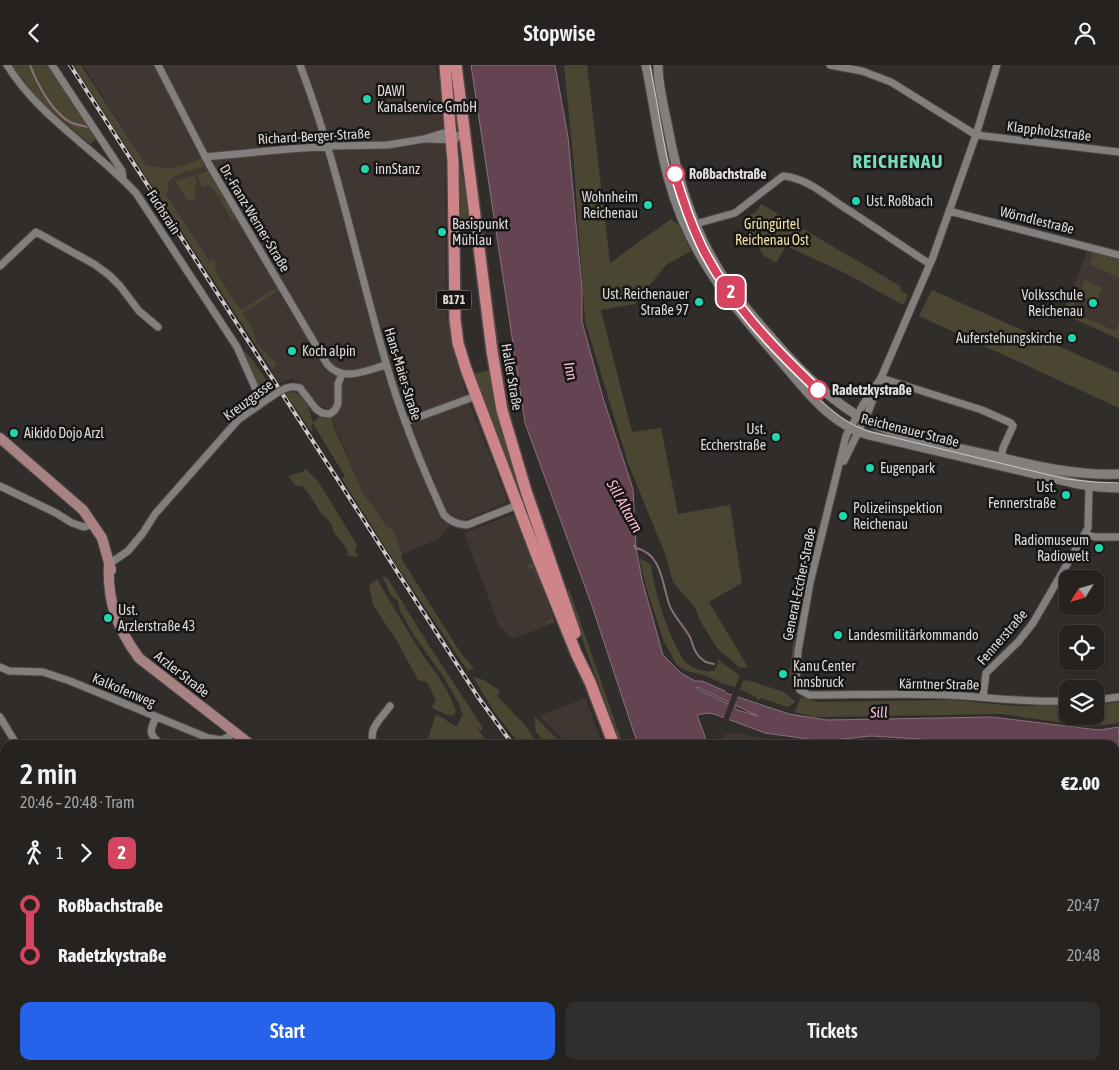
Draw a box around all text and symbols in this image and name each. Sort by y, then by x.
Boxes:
icon: back [20,19,48,47]
icon: person [1071,19,1099,47]
text: Stopwise [524,20,595,46]
place label: DAWI Kanalservice GmbH [377,83,477,115]
marker: DAWI Kanalservice GmbH [361,93,373,105]
street label: Klappholzstraße [1006,118,1092,144]
street label: Richard-Berger-Straße [257,125,371,147]
district label: REICHENAU [853,150,943,172]
street label: Dr.-Franz-Werner-Straße [217,161,293,275]
place label: innStanz [375,161,420,177]
marker: innStanz [359,163,371,175]
marker: Roßbachstraße [665,164,685,184]
place label: Roßbachstraße [689,166,767,182]
street label: Fuchsrain [144,187,184,237]
place label: Wohnheim Reichenau [582,189,638,221]
place label: Ust. Roßbach [866,193,933,209]
marker: Ust. Roßbach [850,195,862,207]
marker: Wohnheim Reichenau [642,199,654,211]
street label: Wörndlestraße [998,203,1076,237]
place label: Basispunkt Mühlau [452,216,509,248]
park label: Grüngürtel Reichenau Ost [735,216,809,248]
marker: Basispunkt Mühlau [436,226,448,238]
line badge: 2 [715,276,747,308]
text: 2 [727,281,735,302]
place label: Ust. Reichenauer Straße 97 [602,286,690,318]
place label: Volksschule Reichenau [1022,287,1083,319]
road number: B171 [436,291,472,309]
marker: Ust. Reichenauer Straße 97 [693,296,705,308]
marker: Volksschule Reichenau [1087,297,1099,309]
street label: Hans-Maier-Straße [381,326,425,422]
place label: Auferstehungskirche [956,330,1062,346]
marker: Auferstehungskirche [1066,332,1078,344]
street label: Haller Straße [498,342,526,412]
place label: Koch alpin [302,343,356,359]
marker: Koch alpin [286,345,298,357]
water label: Inn [561,360,581,382]
street label: Kreuzgasse [220,376,276,424]
marker: Radetzkystraße [808,380,828,400]
place label: Radetzkystraße [832,382,912,398]
street label: Reichenauer Straße [859,410,961,450]
place label: Ust. Eccherstraße [700,421,766,453]
place label: Aikido Dojo Arzl [24,425,104,441]
marker: Aikido Dojo Arzl [8,427,20,439]
marker: Ust. Eccherstraße [770,431,782,443]
place label: Eugenpark [880,460,935,476]
marker: Eugenpark [864,462,876,474]
water label: Sill Altarm [603,476,646,535]
place label: Ust. Fennerstraße [988,479,1056,511]
marker: Ust. Fennerstraße [1060,489,1072,501]
place label: Polizeiinspektion Reichenau [853,500,942,532]
marker: Polizeiinspektion Reichenau [837,510,849,522]
street label: General-Eccher-Straße [779,526,819,642]
place label: Radiomuseum Radiowelt [1014,532,1089,564]
marker: Radiomuseum Radiowelt [1093,542,1105,554]
north arrow [1059,570,1104,615]
map controls [1059,570,1104,725]
place label: Ust. Arzlerstraße 43 [118,602,195,634]
street label: Fennerstraße [974,606,1030,668]
marker: Ust. Arzlerstraße 43 [102,612,114,624]
button: locate [1059,625,1104,670]
place label: Landesmilitärkommando [848,627,979,643]
marker: Landesmilitärkommando [832,629,844,641]
street label: Arzler Straße [151,648,213,700]
place label: Kanu Center Innsbruck [793,658,856,690]
marker: Kanu Center Innsbruck [777,668,789,680]
street label: Kalkofenweg [90,670,158,710]
street label: Kärntner Straße [899,675,979,693]
button: layers [1059,680,1104,725]
water label: Sill [869,703,888,721]
text: 2 min [20,758,77,790]
text: €2.00 [1061,772,1100,794]
text: 20:46 – 20:48 · Tram [20,793,135,811]
icon: walk [20,839,48,867]
icon: forward [72,839,100,867]
text: 2 [118,842,126,863]
text: 1 [56,844,64,862]
text: Roßbachstraße [58,894,163,916]
text: 20:47 [1067,896,1100,914]
text: Radetzkystraße [58,944,166,966]
text: 20:48 [1067,946,1100,964]
button: Start [20,1002,555,1060]
button: Tickets [565,1002,1100,1060]

